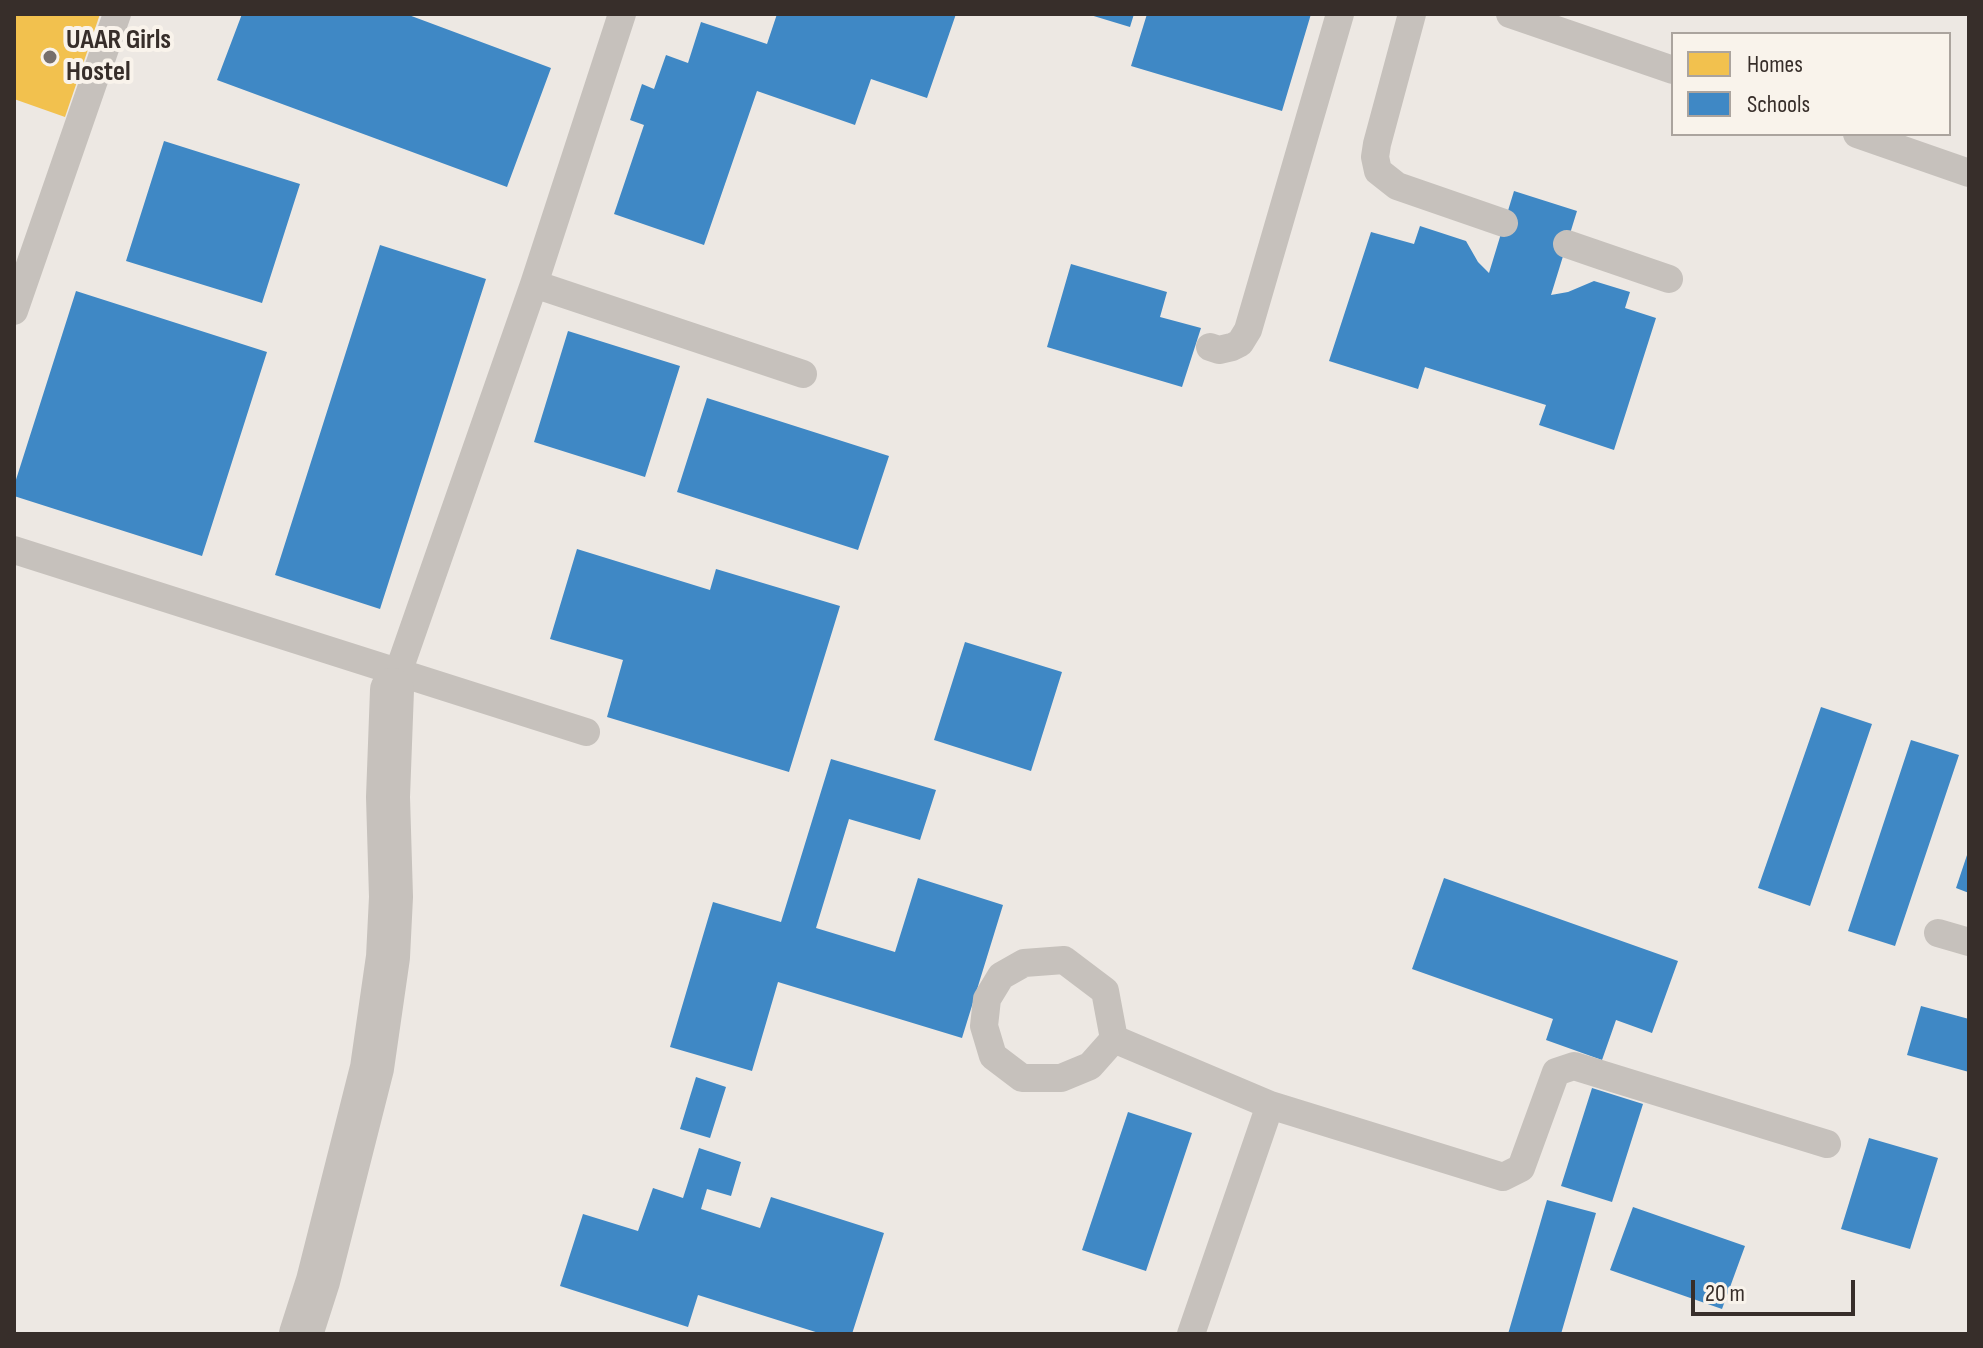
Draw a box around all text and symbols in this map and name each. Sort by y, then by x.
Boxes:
place label: UAAR Girls Hostel [66,24,171,90]
legend [1671,32,1951,136]
marker: UAAR Girls Hostel [41,48,59,66]
text: Homes [1747,50,1803,79]
text: Schools [1747,90,1810,119]
scale bar [1695,1264,1859,1314]
text: 20 m [1705,1279,1745,1308]

